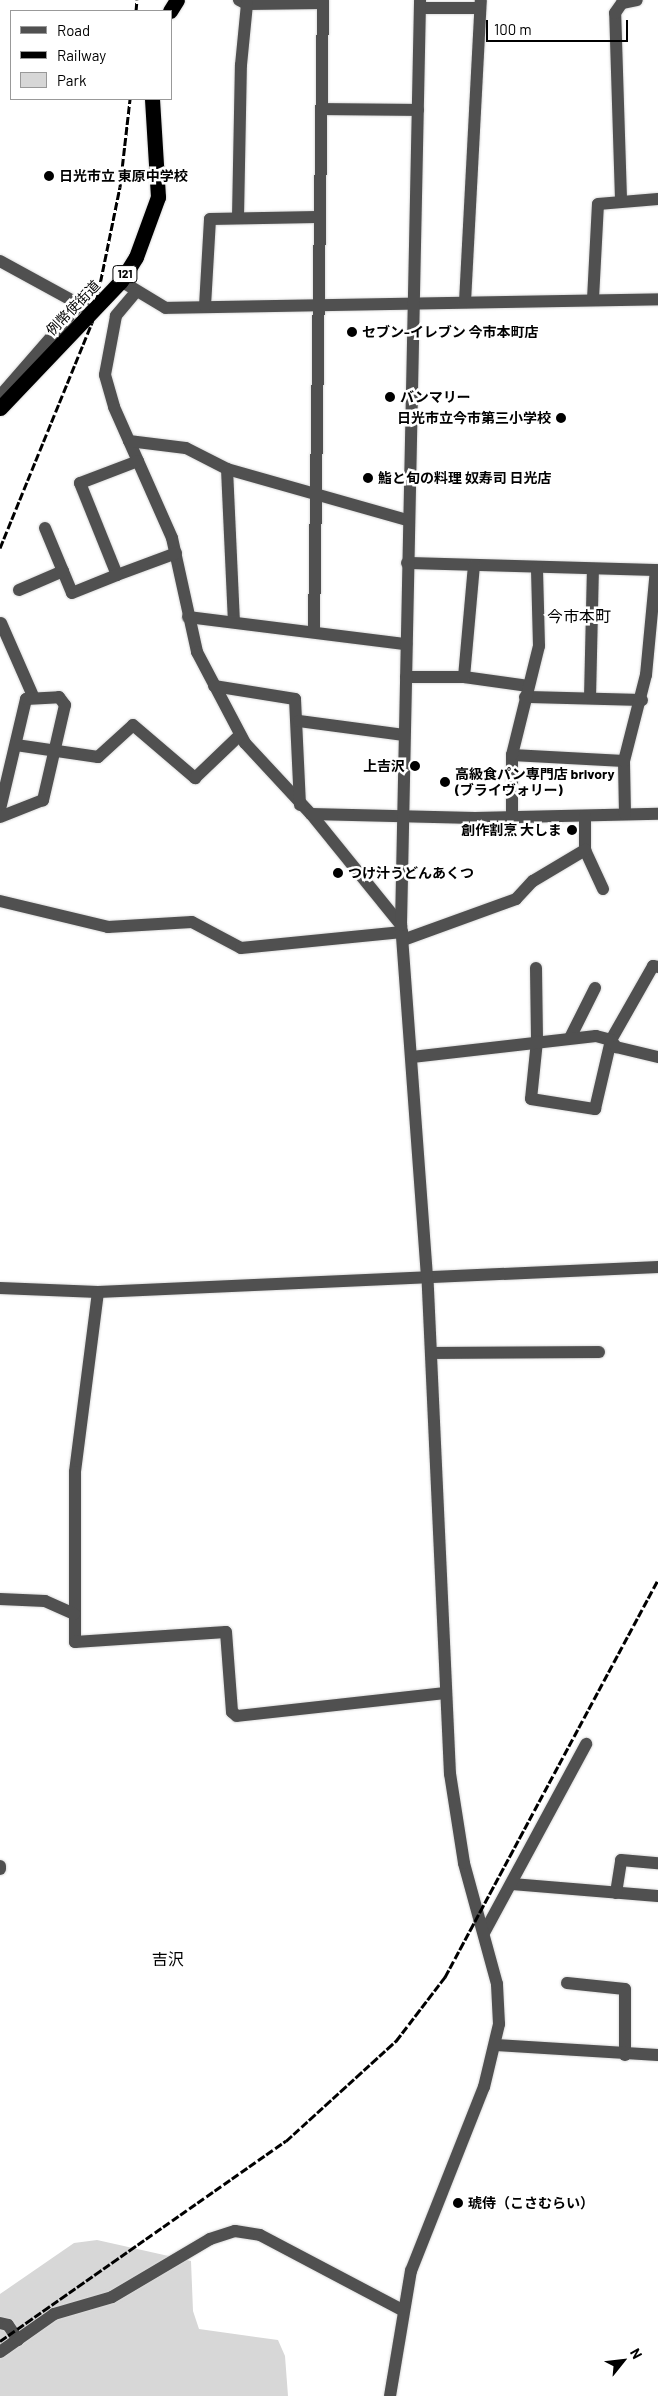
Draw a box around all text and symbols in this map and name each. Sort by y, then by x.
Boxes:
legend [10,10,172,100]
scale bar [488,10,630,42]
text: 100 m [494,20,532,38]
text: Road [57,21,90,39]
text: Railway [57,46,106,64]
text: Park [57,71,86,89]
place label: 日光市立 東原中学校 [59,168,188,184]
marker: 日光市立 東原中学校 [43,170,55,182]
road number: 121 [111,264,139,284]
street label: 例幣使街道 [43,277,103,339]
place label: セブン-イレブン 今市本町店 [362,324,539,340]
marker: セブン-イレブン 今市本町店 [346,326,358,338]
place label: バンマリー [400,389,470,405]
marker: バンマリー [384,391,396,403]
place label: 日光市立今市第三小学校 [397,410,551,426]
marker: 日光市立今市第三小学校 [555,412,567,424]
place label: 鮨と旬の料理 奴寿司 日光店 [378,470,552,486]
marker: 鮨と旬の料理 奴寿司 日光店 [362,472,374,484]
district label: 今市本町 [547,606,611,626]
place label: 上吉沢 [363,758,405,774]
marker: 上吉沢 [409,760,421,772]
place label: 高級食パン専門店 brivory (ブライヴォリー) [455,766,614,799]
marker: 高級食パン専門店 brivory (ブライヴォリー) [439,776,451,788]
place label: 創作割烹 大しま [461,822,562,838]
marker: 創作割烹 大しま [566,824,578,836]
place label: つけ汁うどんあくつ [348,865,474,881]
marker: つけ汁うどんあくつ [332,867,344,879]
district label: 吉沢 [152,1949,184,1969]
place label: 琥侍（こさむらい） [468,2195,594,2211]
marker: 琥侍（こさむらい） [452,2197,464,2209]
north arrow [598,2336,648,2386]
text: N [627,2345,646,2362]

